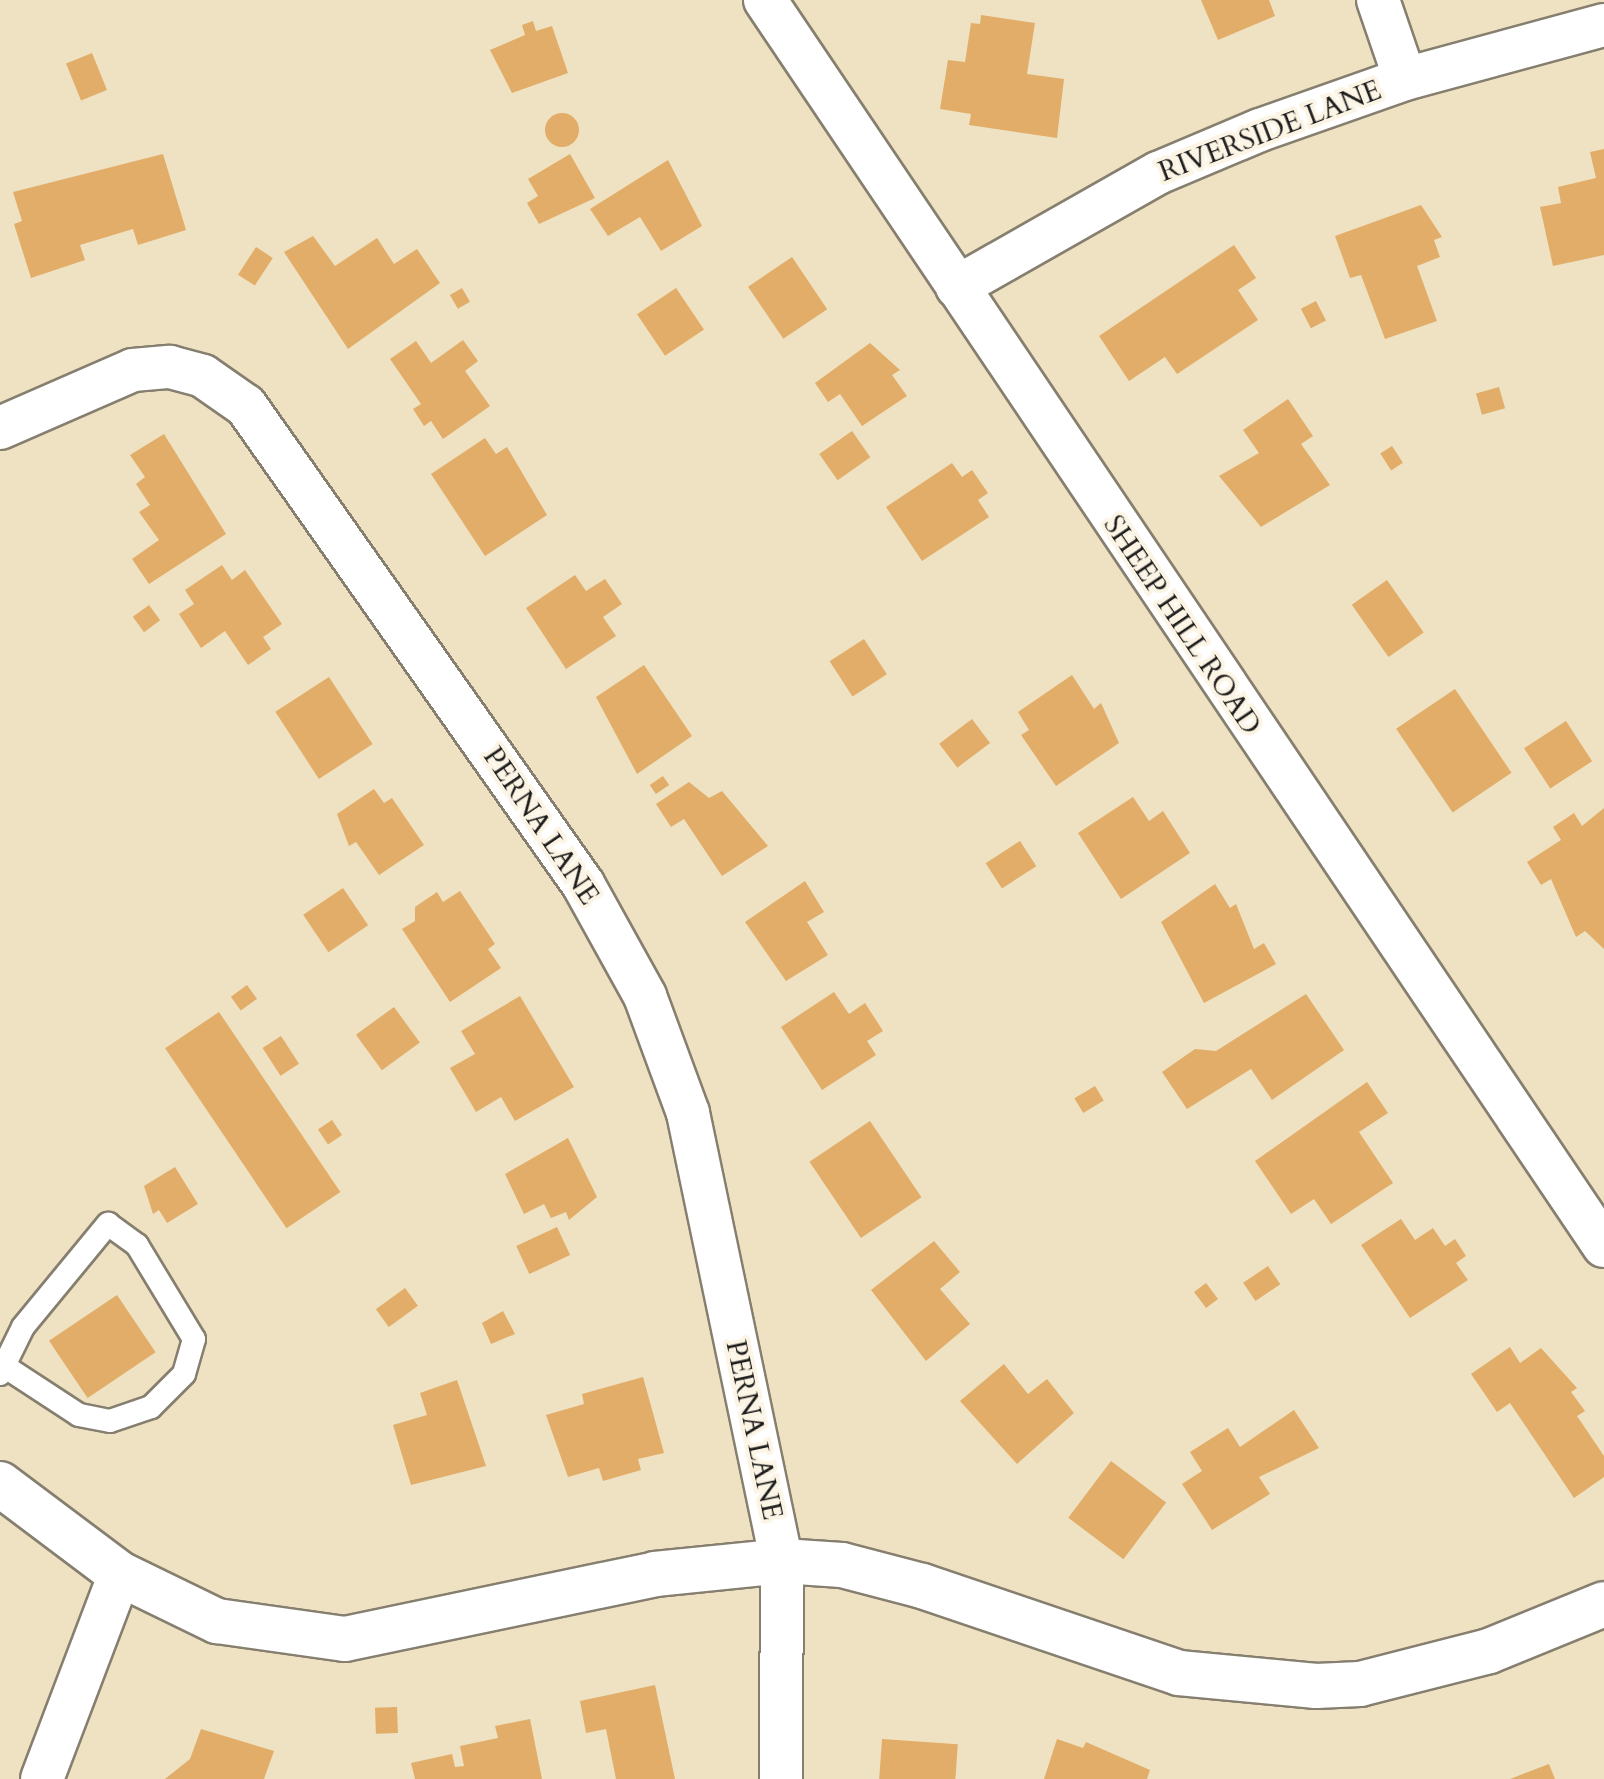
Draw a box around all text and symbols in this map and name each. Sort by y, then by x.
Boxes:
street label: RIVERSIDE LANE [1154,73,1386,189]
street label: SHEEP HILL ROAD [1096,509,1268,741]
street label: PERNA LANE [476,741,606,911]
street label: PERNA LANE [719,1337,789,1523]

